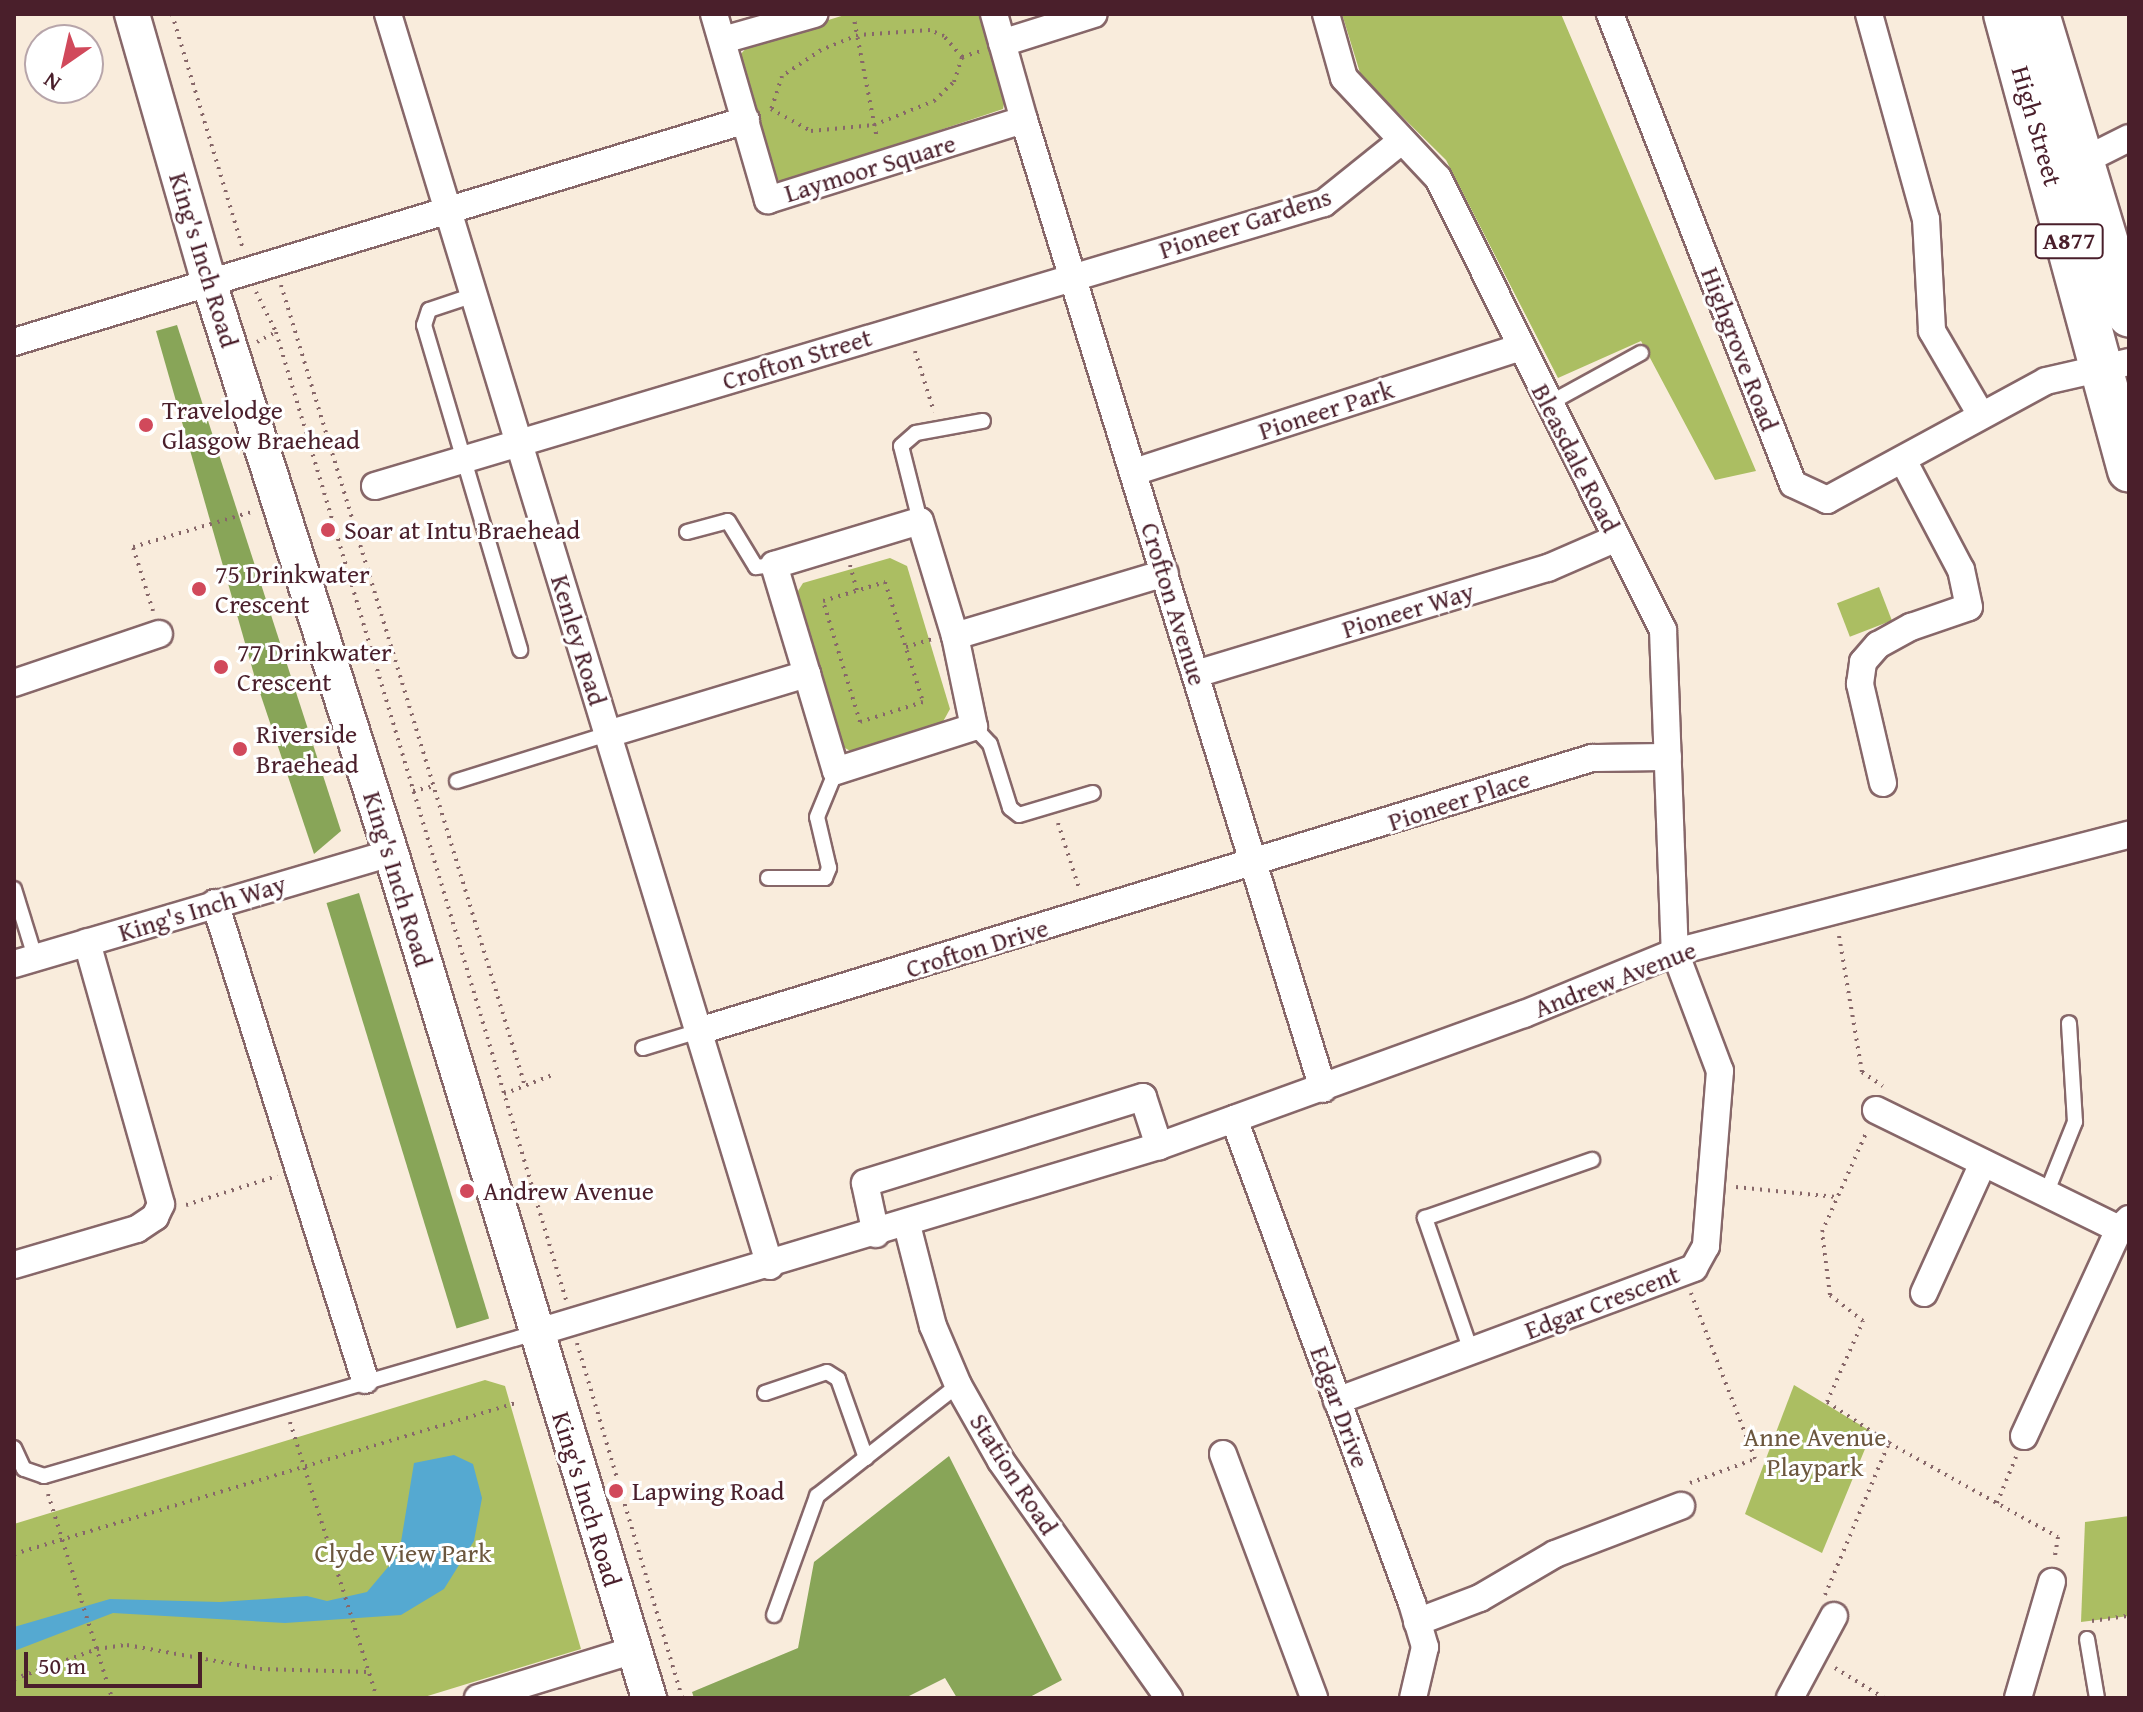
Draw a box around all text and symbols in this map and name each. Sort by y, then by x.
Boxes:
north arrow [24,24,104,104]
street label: High Street [2005,62,2069,190]
text: N [37,65,67,100]
street label: Laymoor Square [781,127,959,209]
street label: King's Inch Road [163,169,245,351]
street label: Pioneer Gardens [1155,180,1335,266]
road number: A877 [2033,221,2105,261]
street label: Highgrove Road [1694,263,1786,435]
street label: Crofton Street [719,321,875,397]
street label: Pioneer Park [1255,374,1397,446]
street label: Bleasdale Road [1525,378,1627,538]
place label: Travelodge Glasgow Braehead [162,394,360,456]
marker: Travelodge Glasgow Braehead [137,416,155,434]
place label: Soar at Intu Braehead [344,514,580,546]
street label: Crofton Avenue [1134,519,1214,689]
marker: Soar at Intu Braehead [319,521,337,539]
place label: 75 Drinkwater Crescent [215,558,370,620]
street label: Kenley Road [544,571,614,709]
street label: Pioneer Way [1338,575,1478,645]
marker: 75 Drinkwater Crescent [190,580,208,598]
place label: 77 Drinkwater Crescent [237,636,392,698]
marker: 77 Drinkwater Crescent [212,658,230,676]
place label: Riverside Braehead [256,718,359,780]
marker: Riverside Braehead [231,740,249,758]
street label: Pioneer Place [1384,762,1534,838]
street label: King's Inch Road [357,788,439,970]
street label: King's Inch Way [115,868,289,948]
street label: Crofton Drive [902,912,1052,984]
street label: Andrew Avenue [1530,934,1700,1024]
place label: Andrew Avenue [483,1175,654,1207]
marker: Andrew Avenue [458,1182,476,1200]
street label: Edgar Crescent [1520,1258,1684,1346]
street label: Edgar Drive [1304,1342,1376,1472]
street label: Station Road [963,1407,1065,1541]
street label: King's Inch Road [546,1408,628,1590]
park label: Anne Avenue Playpark [1744,1421,1886,1482]
place label: Lapwing Road [632,1475,784,1507]
marker: Lapwing Road [607,1482,625,1500]
park label: Clyde View Park [314,1537,492,1569]
scale bar [28,1636,206,1686]
text: 50 m [38,1648,86,1683]

